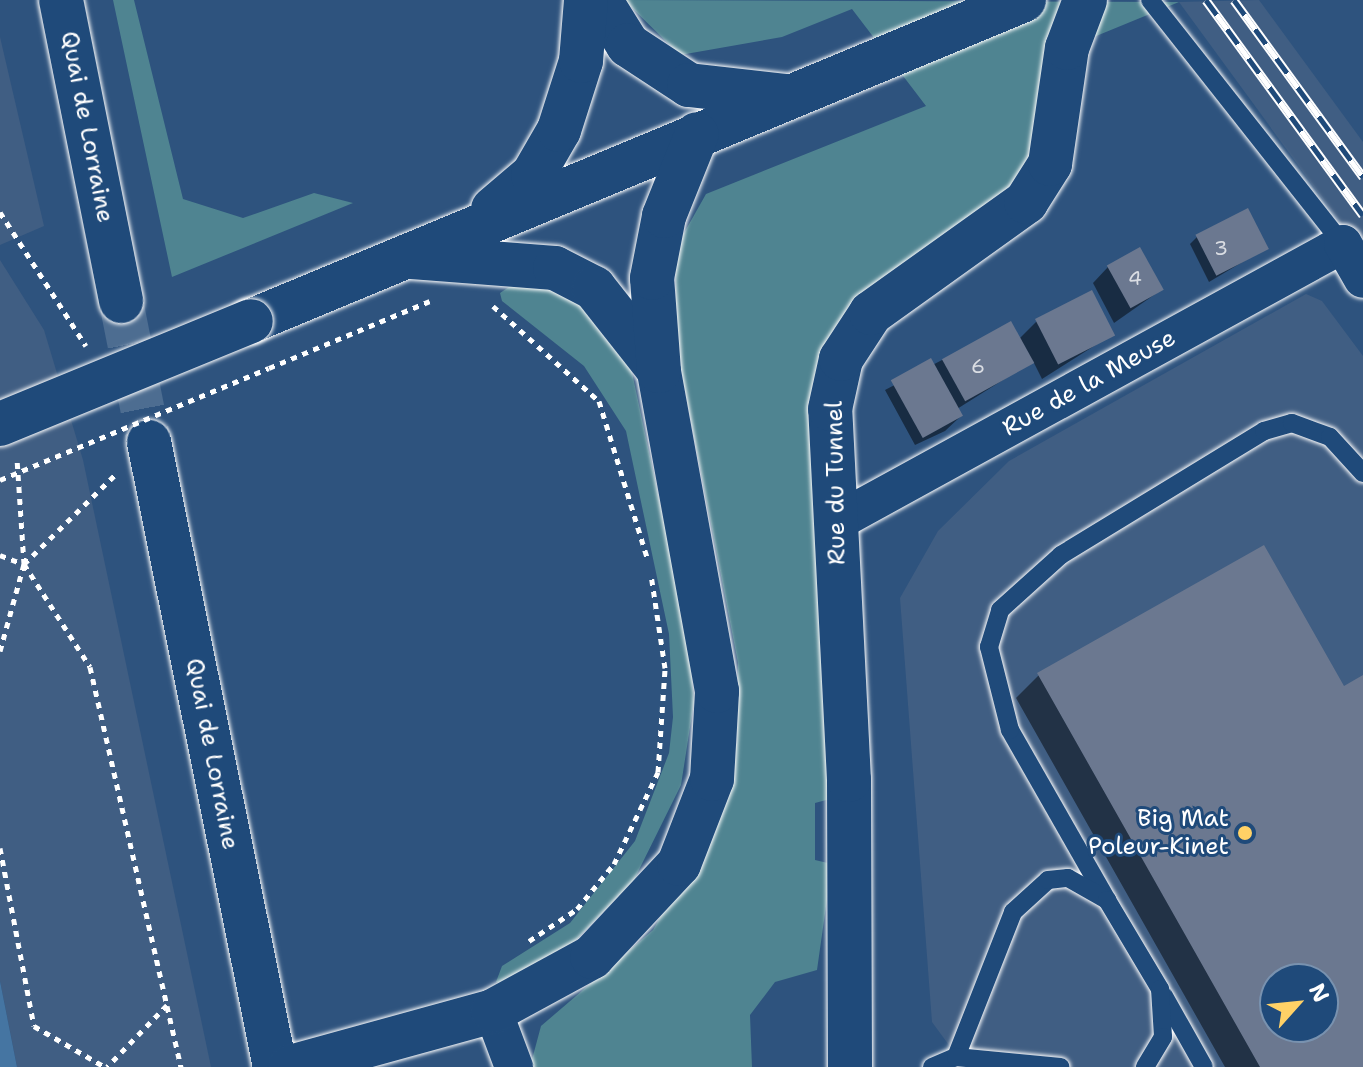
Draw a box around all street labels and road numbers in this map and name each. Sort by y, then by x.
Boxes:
street label: Quai de Lorraine [54,29,120,225]
street label: Rue de la Meuse [997,324,1181,442]
street label: Rue du Tunnel [820,401,852,565]
street label: Quai de Lorraine [179,656,245,852]

